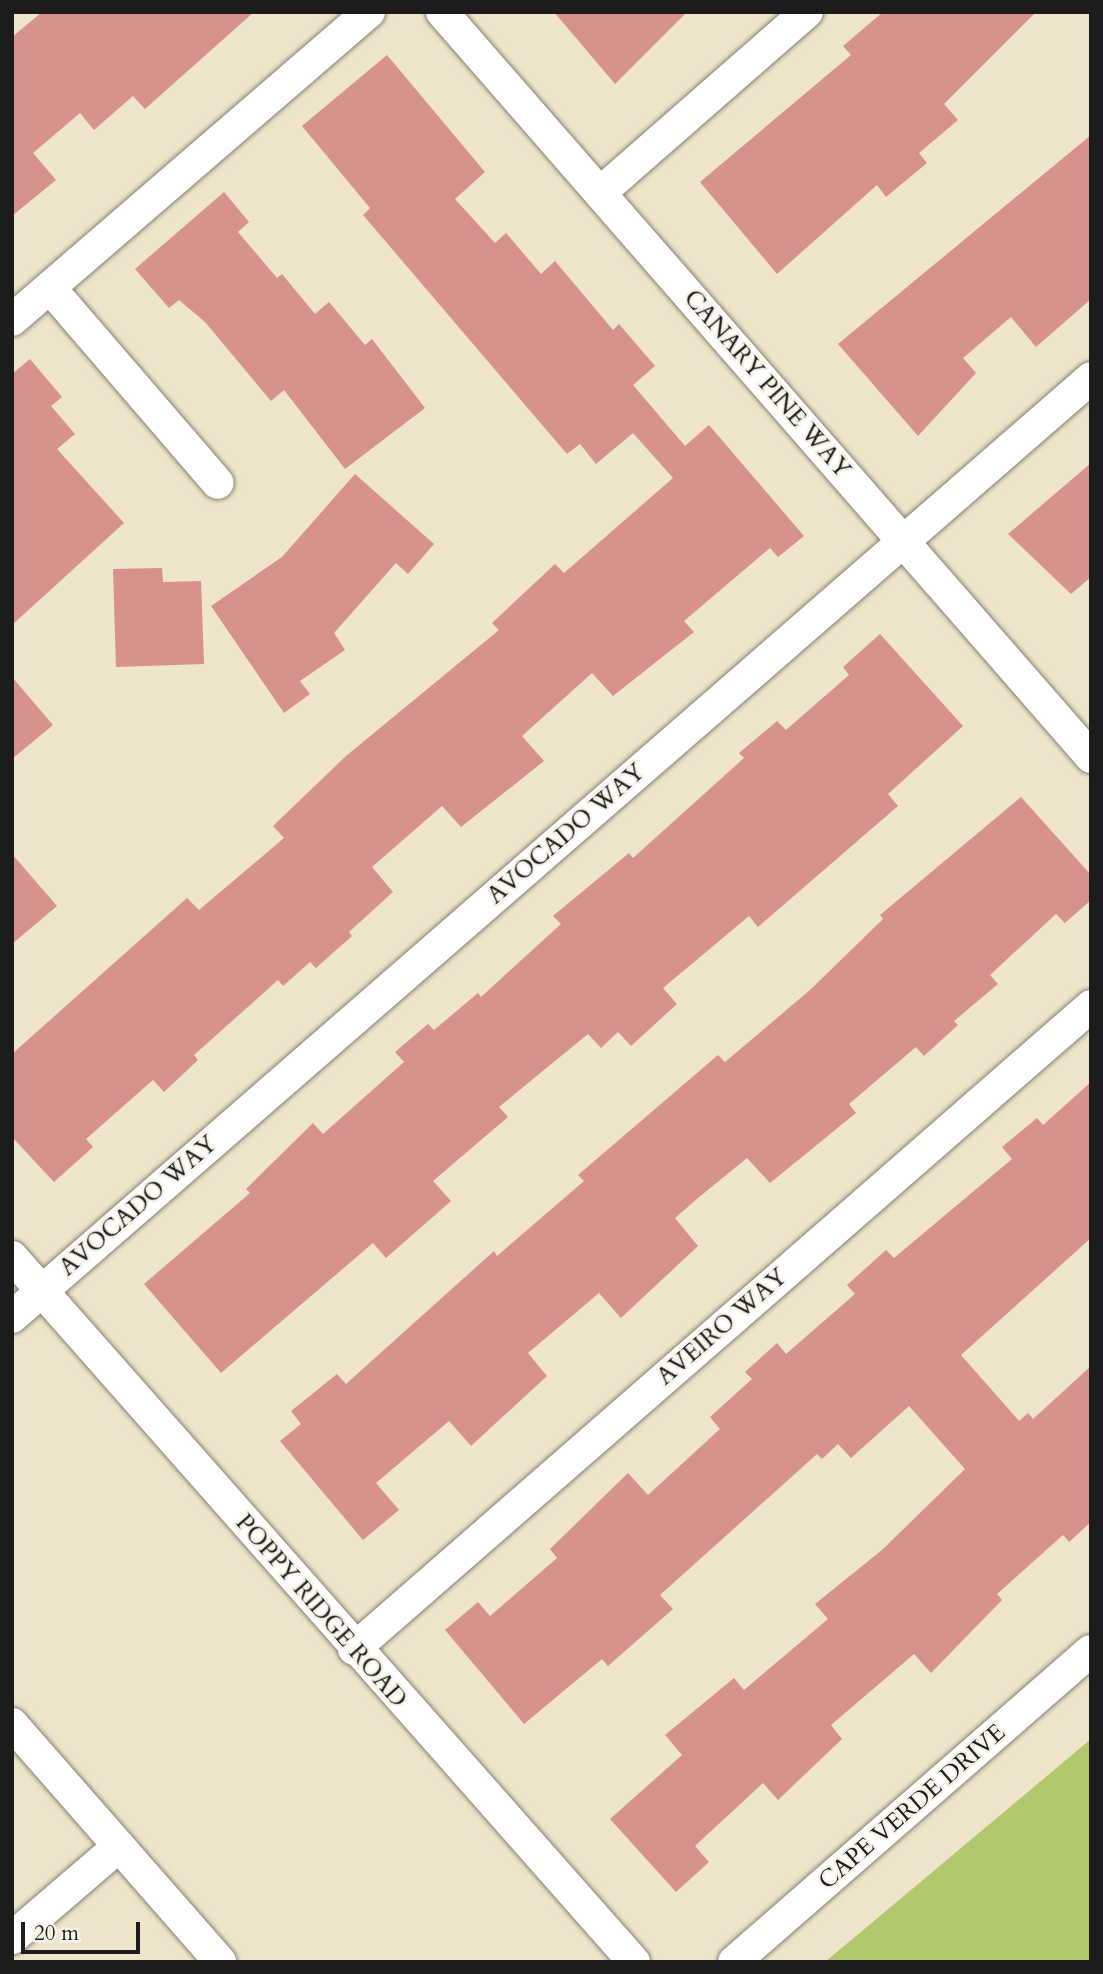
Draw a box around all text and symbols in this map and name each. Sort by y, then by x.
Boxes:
street label: CANARY PINE WAY [678,284,856,484]
street label: AVOCADO WAY [481,758,651,910]
street label: AVOCADO WAY [53,1130,223,1282]
street label: AVEIRO WAY [651,1263,793,1391]
street label: POPPY RIDGE ROAD [229,1509,413,1713]
street label: CAPE VERDE DRIVE [813,1718,1011,1896]
scale bar [24,1908,144,1952]
text: 20 m [34,1919,79,1948]

